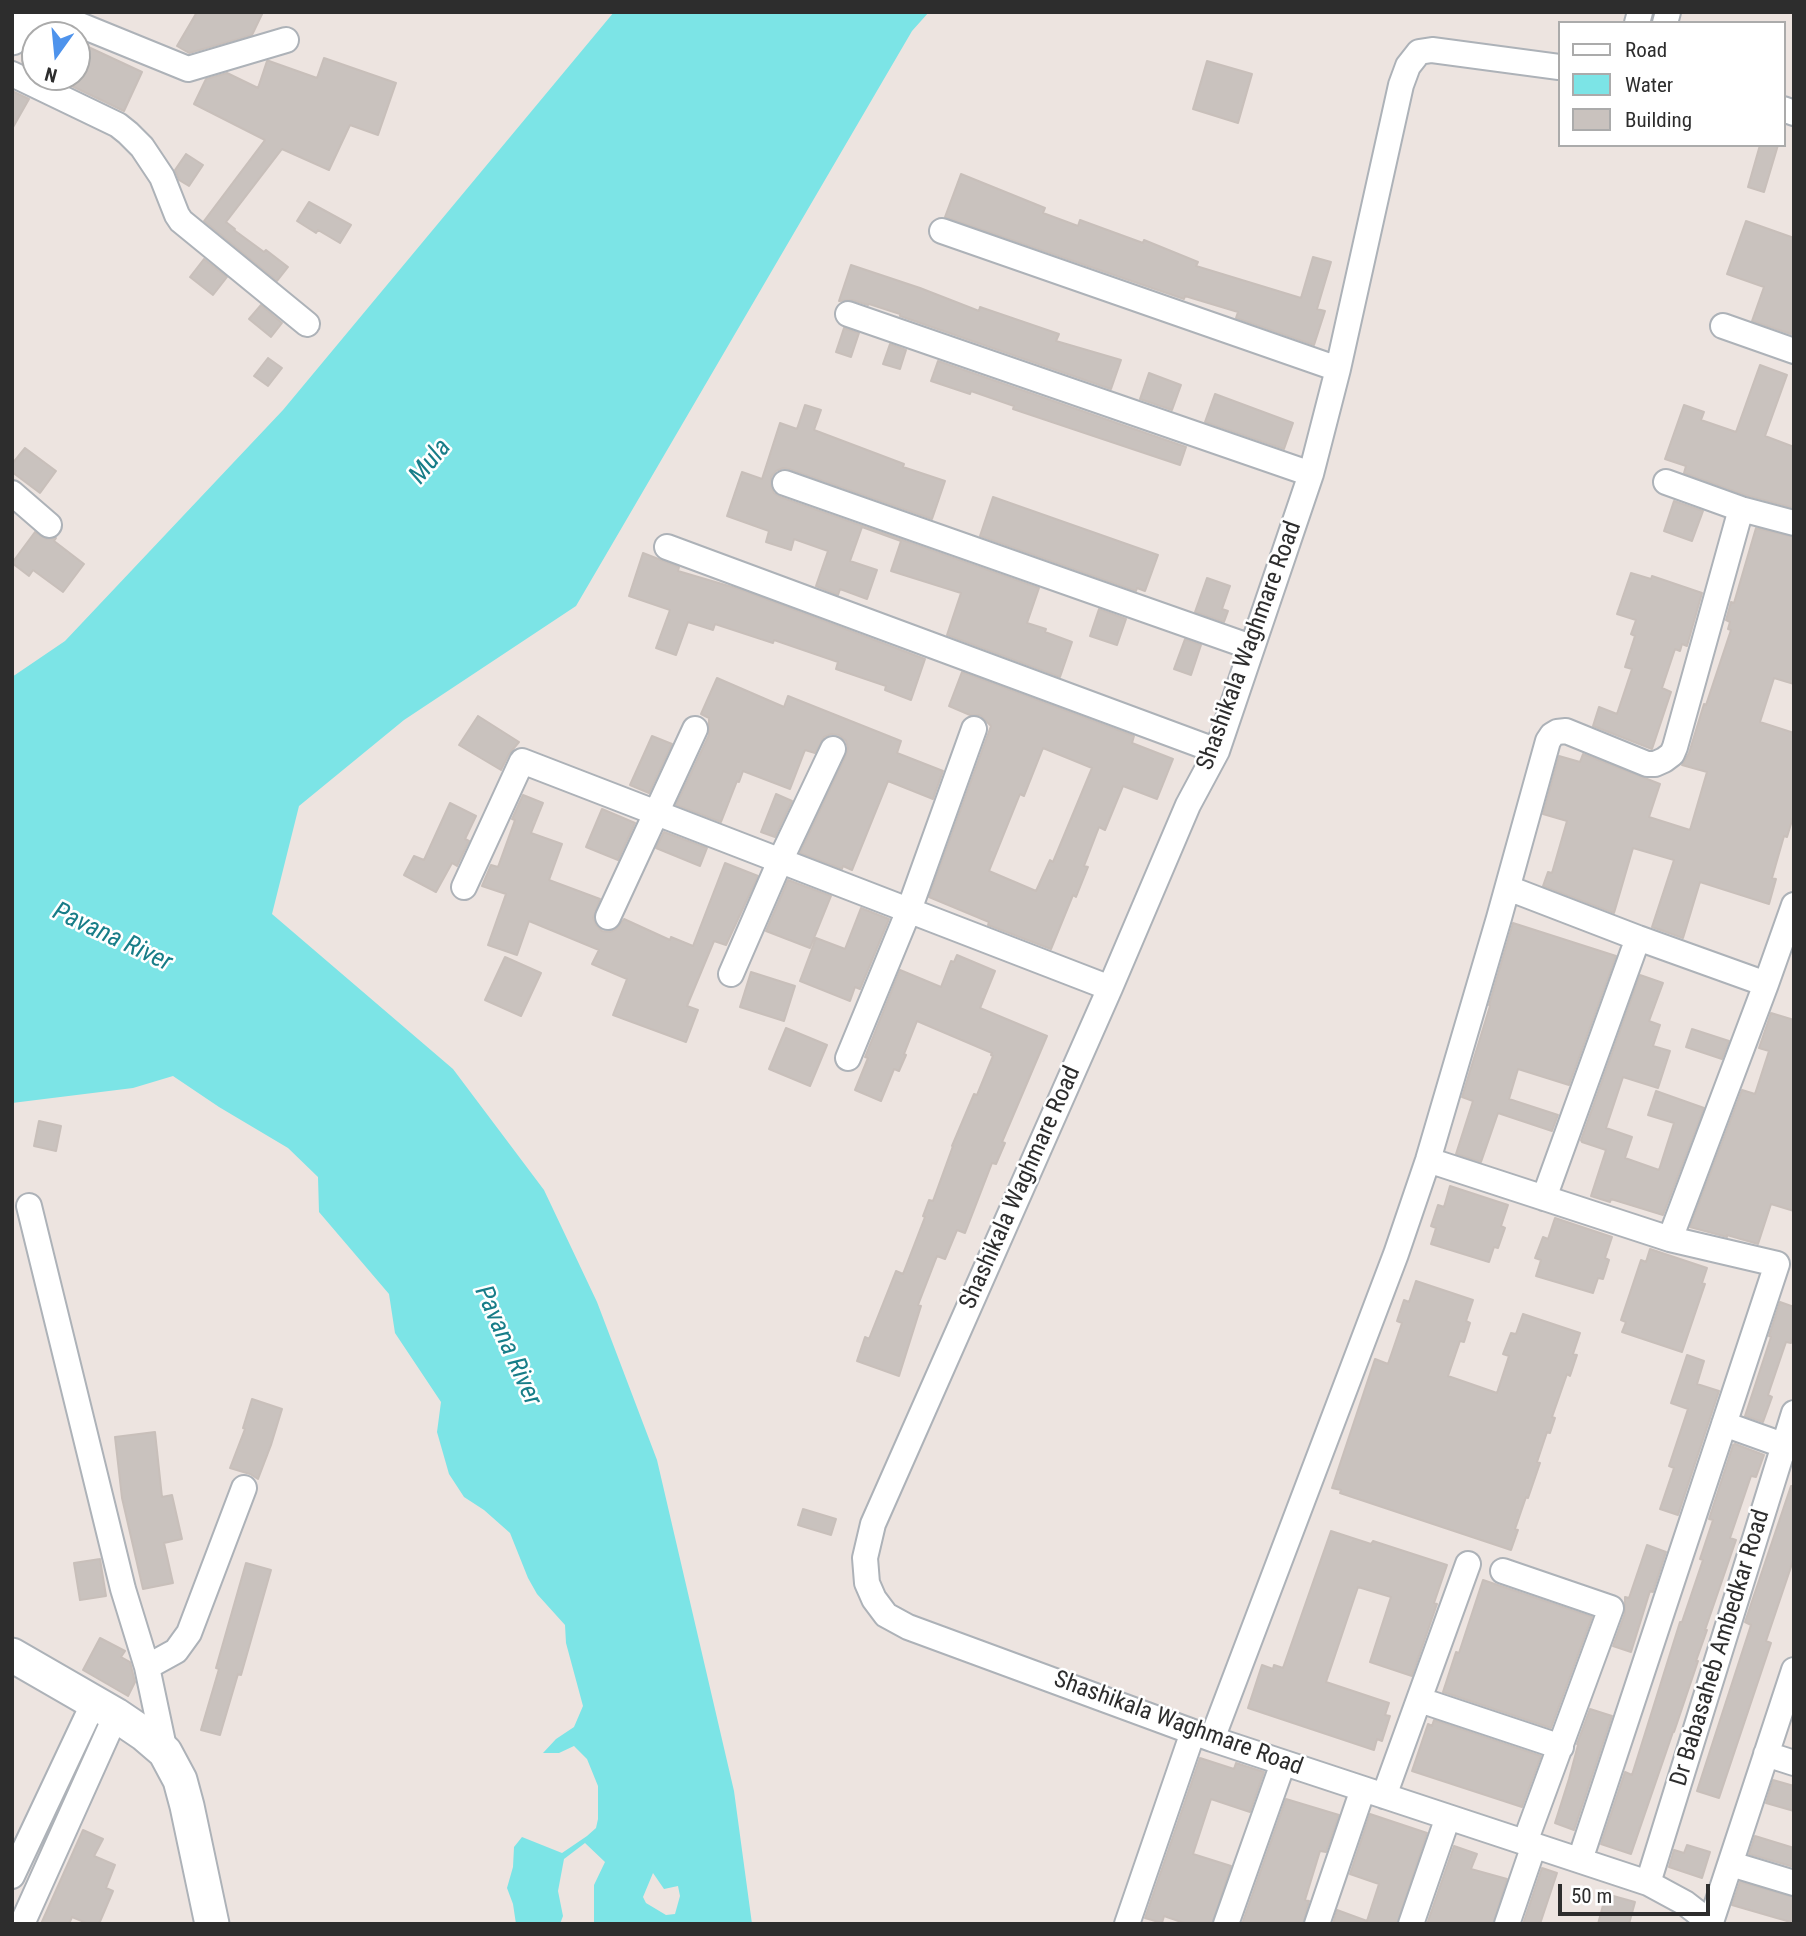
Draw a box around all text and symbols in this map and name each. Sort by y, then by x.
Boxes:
north arrow [21,21,91,91]
legend [1558,21,1785,147]
text: Road [1625,38,1667,62]
text: N [42,62,60,87]
text: Water [1625,73,1673,97]
text: Building [1625,108,1692,132]
water label: Mula [403,433,459,491]
street label: Shashikala Waghmare Road [1192,518,1308,774]
water label: Pavana River [47,897,177,979]
street label: Shashikala Waghmare Road [954,1062,1088,1314]
water label: Pavana River [467,1281,547,1411]
street label: Dr Babasaheb Ambedkar Road [1665,1506,1777,1790]
street label: Shashikala Waghmare Road [1050,1666,1306,1782]
scale bar [1561,1870,1713,1914]
text: 50 m [1571,1884,1612,1908]

